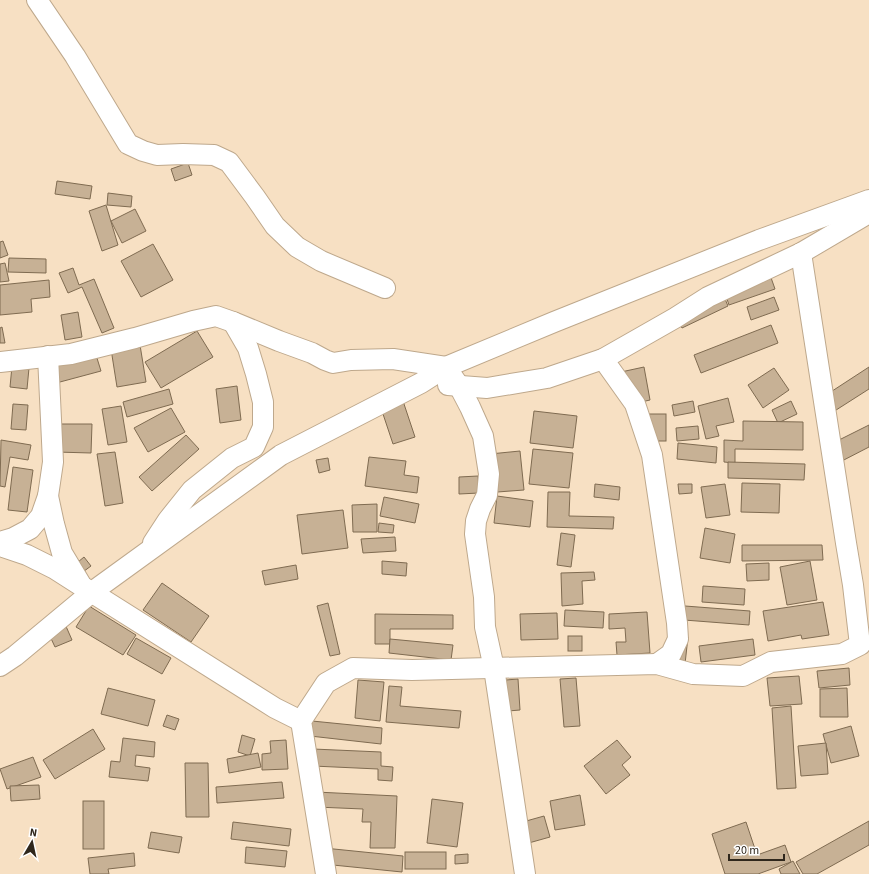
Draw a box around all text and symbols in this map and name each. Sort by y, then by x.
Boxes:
north arrow [12,822,52,862]
text: N [29,825,38,841]
scale bar [729,836,784,862]
text: 20 m [735,842,759,859]

